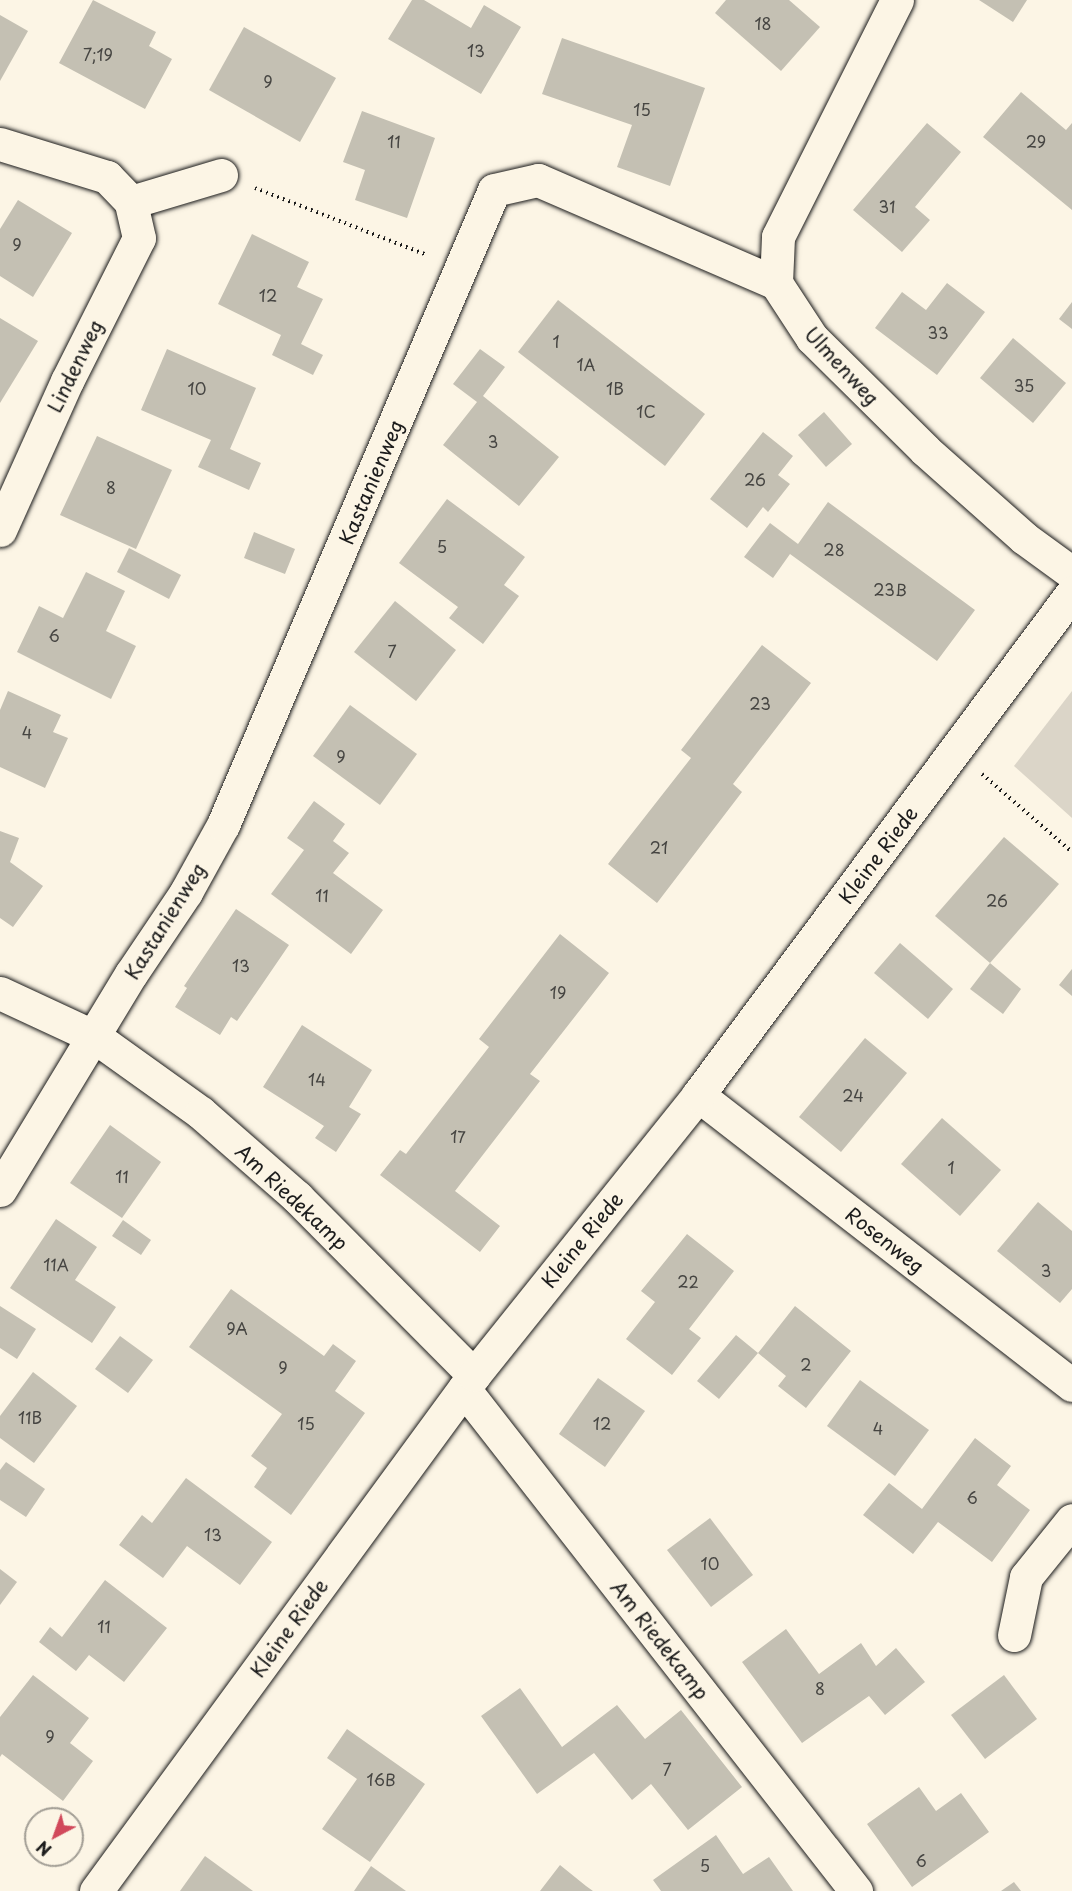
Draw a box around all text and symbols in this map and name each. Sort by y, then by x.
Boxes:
house number: 18 [754,13,772,33]
house number: 13 [467,40,485,60]
house number: 7;19 [83,44,113,64]
house number: 9 [263,71,273,91]
house number: 15 [633,99,651,119]
house number: 11 [387,131,401,151]
house number: 29 [1026,131,1046,151]
house number: 31 [879,196,895,216]
house number: 9 [12,234,22,254]
house number: 12 [259,285,277,305]
street label: Lindenweg [42,316,108,416]
street label: Ulmenweg [800,322,884,410]
house number: 33 [927,322,949,342]
house number: 1 [552,331,560,351]
house number: 1A [577,354,595,374]
house number: 35 [1014,375,1034,395]
house number: 10 [188,378,206,398]
house number: 1B [606,378,624,398]
house number: 1C [636,401,656,421]
street label: Kastanienweg [334,416,408,548]
house number: 3 [488,431,498,451]
house number: 26 [744,469,766,489]
house number: 8 [106,477,116,497]
house number: 5 [437,536,447,556]
house number: 28 [823,539,845,559]
house number: 23B [873,579,907,599]
house number: 6 [48,625,60,645]
house number: 7 [387,641,397,661]
house number: 23 [749,693,771,713]
house number: 4 [22,722,32,742]
house number: 9 [336,746,346,766]
street label: Kleine Riede [833,801,923,909]
house number: 21 [650,837,668,857]
street label: Kastanienweg [120,858,210,984]
house number: 11 [315,885,329,905]
house number: 26 [986,890,1008,910]
house number: 13 [232,955,250,975]
house number: 19 [550,982,566,1002]
house number: 14 [308,1069,326,1089]
house number: 24 [842,1085,864,1105]
house number: 17 [450,1126,466,1146]
street label: Am Riedekamp [231,1139,353,1255]
house number: 1 [947,1157,955,1177]
house number: 11 [115,1166,129,1186]
street label: Kleine Riede [536,1187,628,1293]
street label: Rosenweg [841,1202,929,1278]
house number: 11A [43,1254,69,1274]
house number: 3 [1041,1260,1051,1280]
house number: 22 [677,1271,699,1291]
house number: 9A [226,1318,248,1338]
house number: 2 [800,1354,812,1374]
house number: 9 [278,1357,288,1377]
house number: 11B [18,1407,42,1427]
house number: 15 [297,1413,315,1433]
house number: 12 [593,1413,611,1433]
house number: 4 [873,1418,883,1438]
house number: 6 [966,1487,978,1507]
house number: 13 [204,1524,222,1544]
house number: 10 [701,1553,719,1573]
street label: Kleine Riede [245,1574,333,1682]
street label: Am Riedekamp [606,1575,714,1705]
house number: 11 [97,1616,111,1636]
house number: 8 [815,1678,825,1698]
house number: 9 [45,1726,55,1746]
house number: 7 [662,1759,672,1779]
house number: 16B [367,1769,395,1789]
north arrow [24,1807,84,1867]
text: N [31,1836,56,1862]
house number: 6 [915,1850,927,1870]
house number: 5 [700,1855,710,1875]

